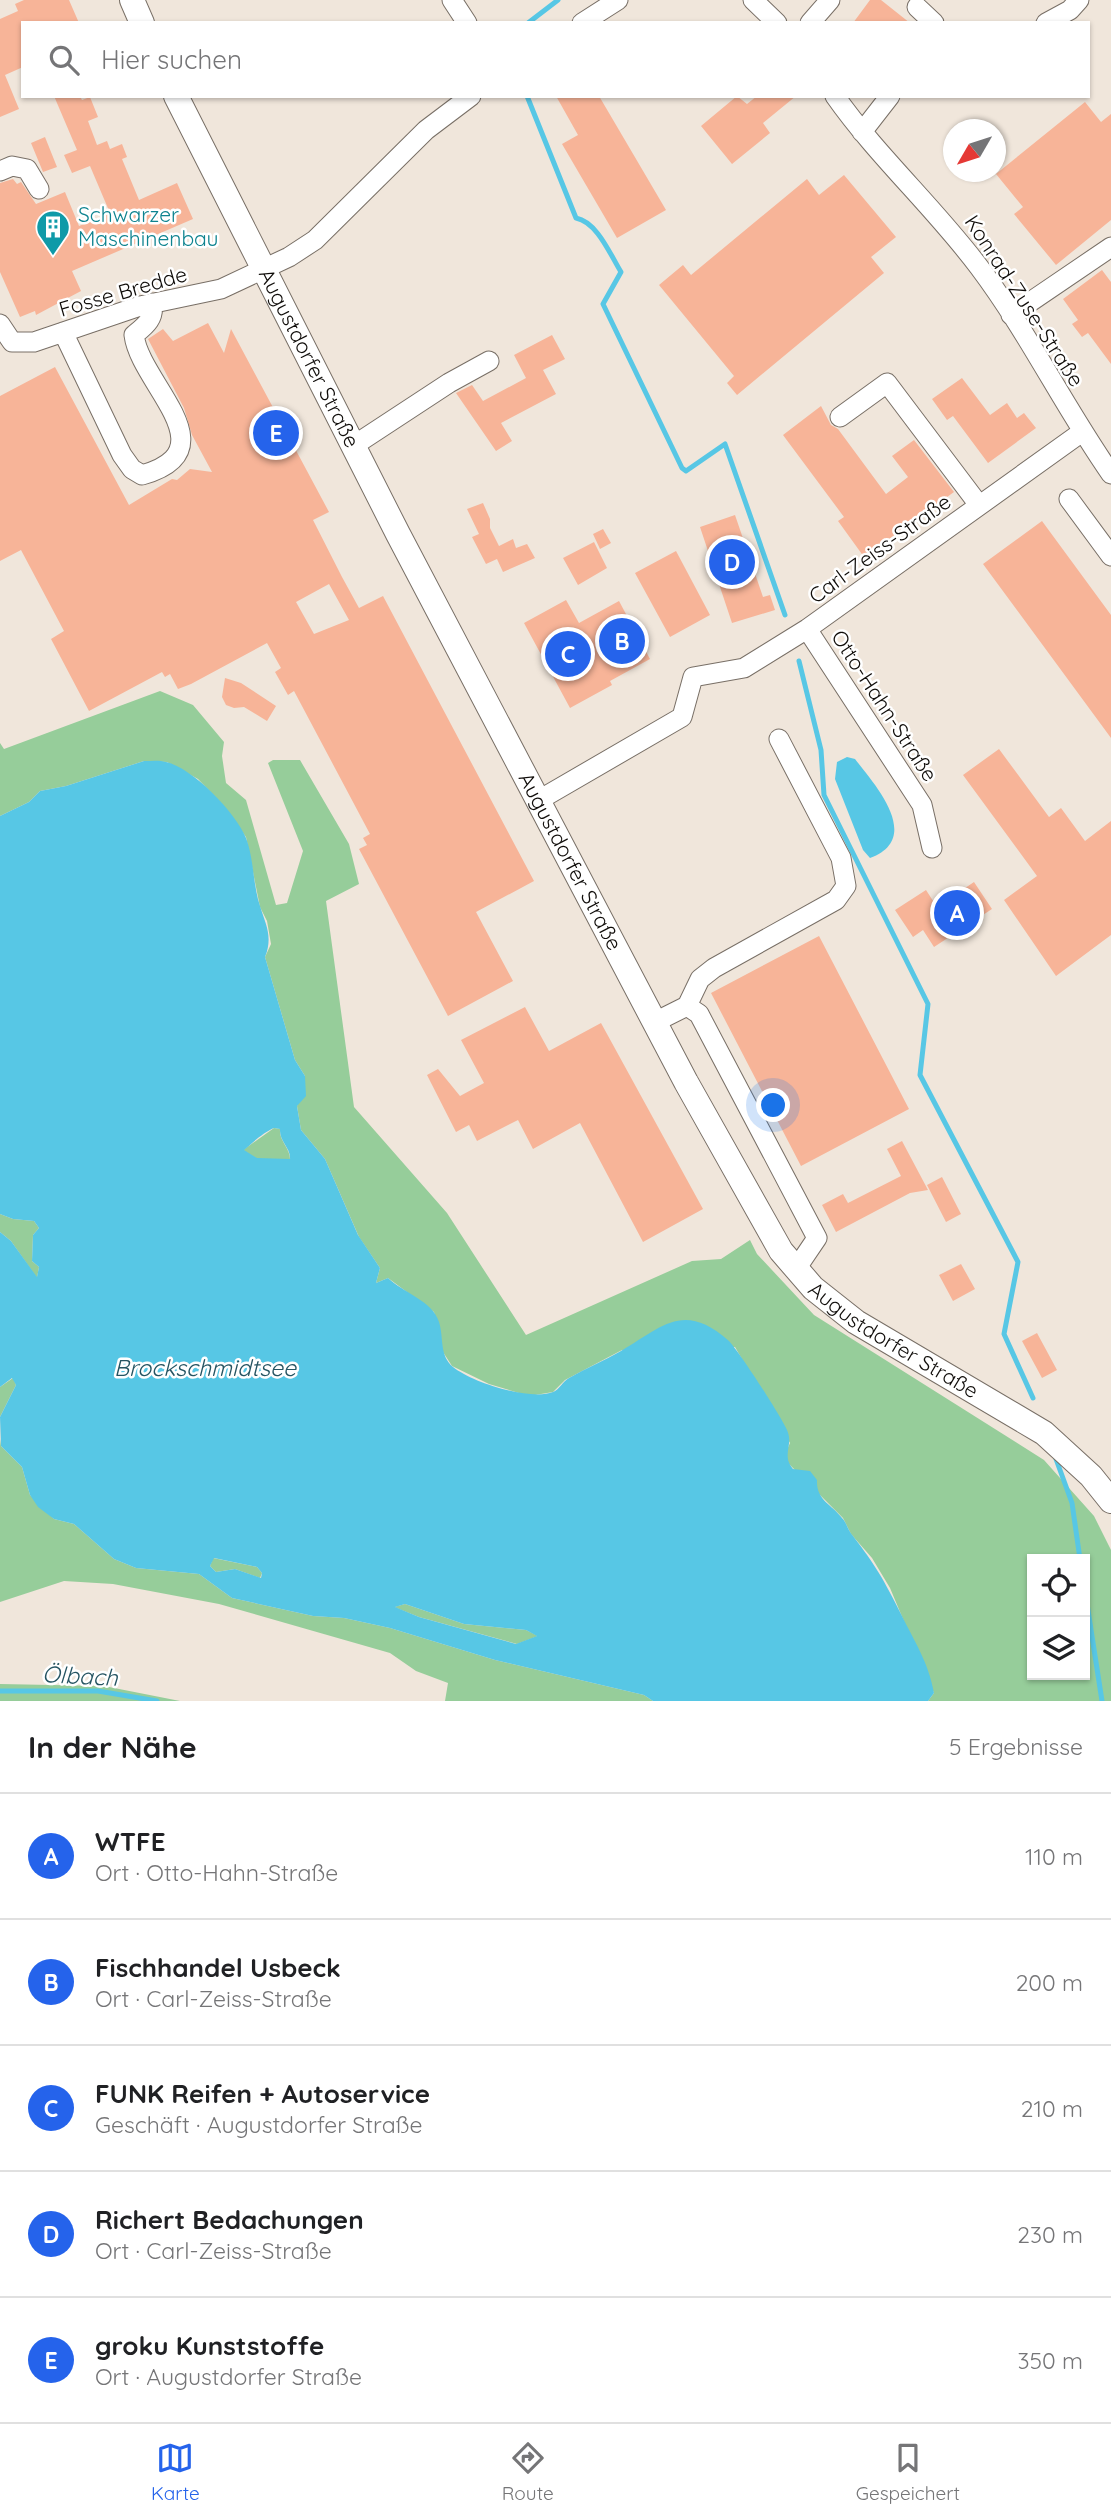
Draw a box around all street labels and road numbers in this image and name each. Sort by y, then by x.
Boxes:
street label: Konrad-Zuse-Straße [960,210,1090,391]
street label: Fosse Bredde [56,260,190,322]
street label: Augustdorfer Straße [254,264,366,452]
street label: Carl-Zeiss-Straße [803,488,956,608]
street label: Otto-Hahn-Straße [826,625,943,786]
street label: Augustdorfer Straße [514,768,628,954]
street label: Augustdorfer Straße [804,1276,983,1403]

